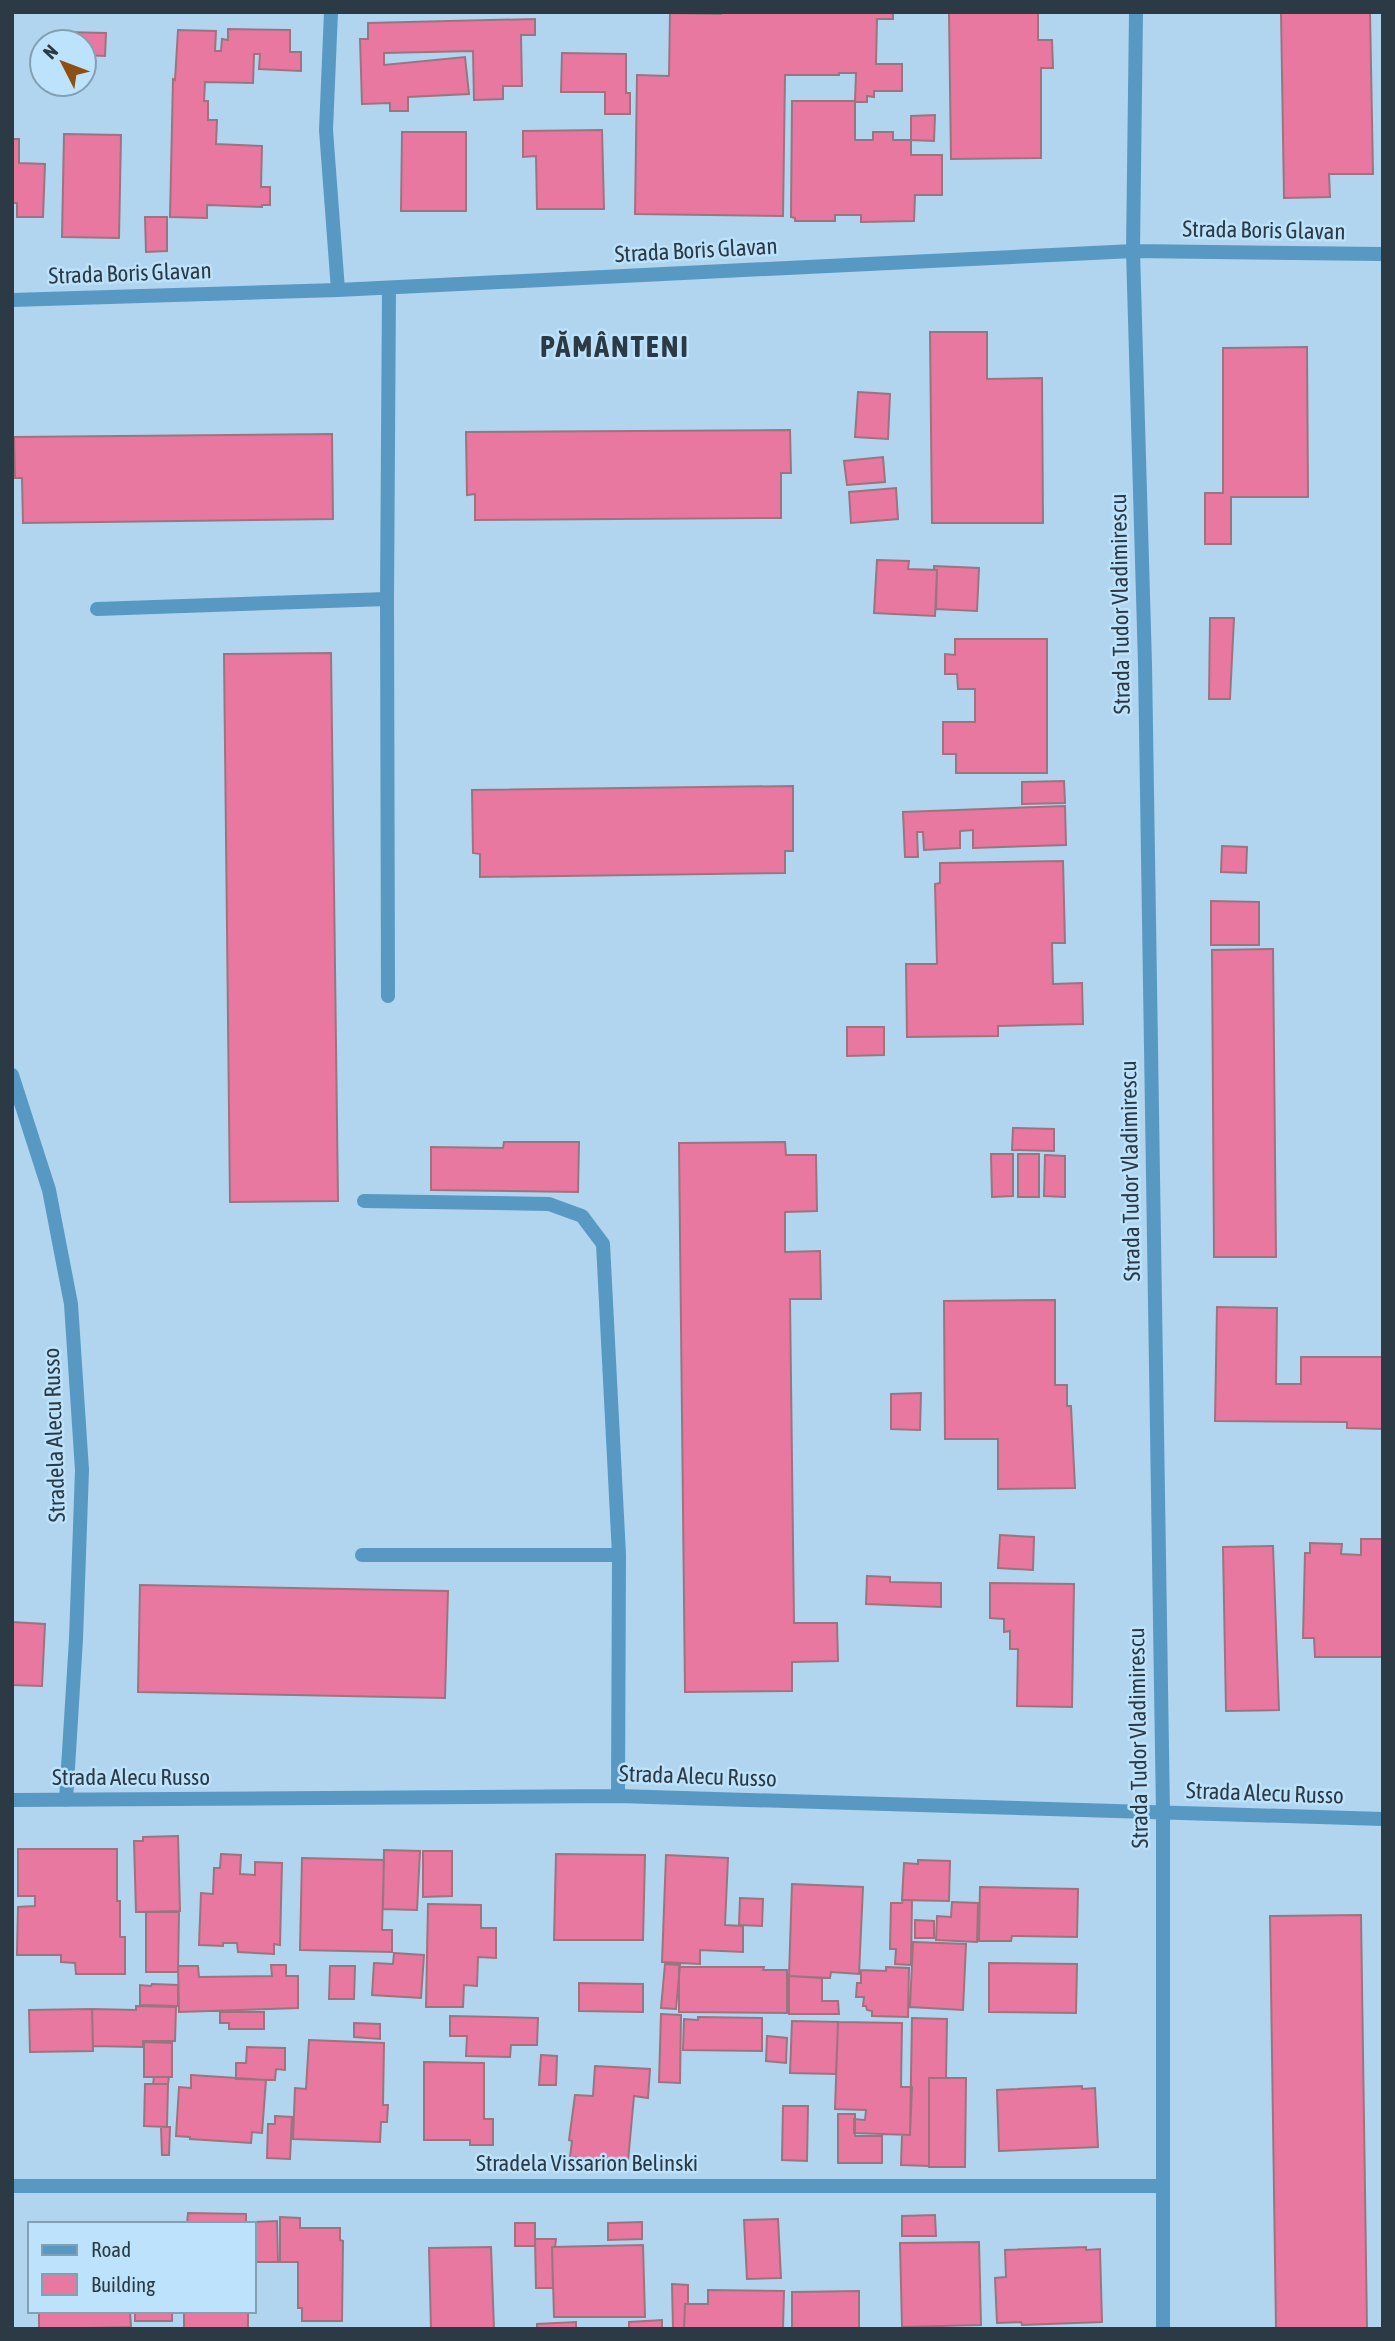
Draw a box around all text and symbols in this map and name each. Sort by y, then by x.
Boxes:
north arrow [28,28,98,98]
text: N [38,40,62,63]
street label: Strada Boris Glavan [1182,216,1346,244]
street label: Strada Boris Glavan [614,233,778,267]
street label: Strada Boris Glavan [48,257,212,289]
district label: PĂMÂNTENI [540,329,690,363]
street label: Strada Tudor Vladimirescu [1105,493,1135,715]
street label: Strada Tudor Vladimirescu [1115,1060,1145,1282]
street label: Stradela Alecu Russo [38,1347,70,1523]
street label: Strada Tudor Vladimirescu [1123,1627,1153,1849]
street label: Strada Alecu Russo [619,1760,777,1792]
street label: Strada Alecu Russo [52,1764,210,1790]
street label: Strada Alecu Russo [1186,1777,1344,1809]
street label: Stradela Vissarion Belinski [476,2150,698,2176]
legend [28,2222,256,2313]
text: Road [91,2237,131,2261]
text: Building [91,2272,155,2296]

